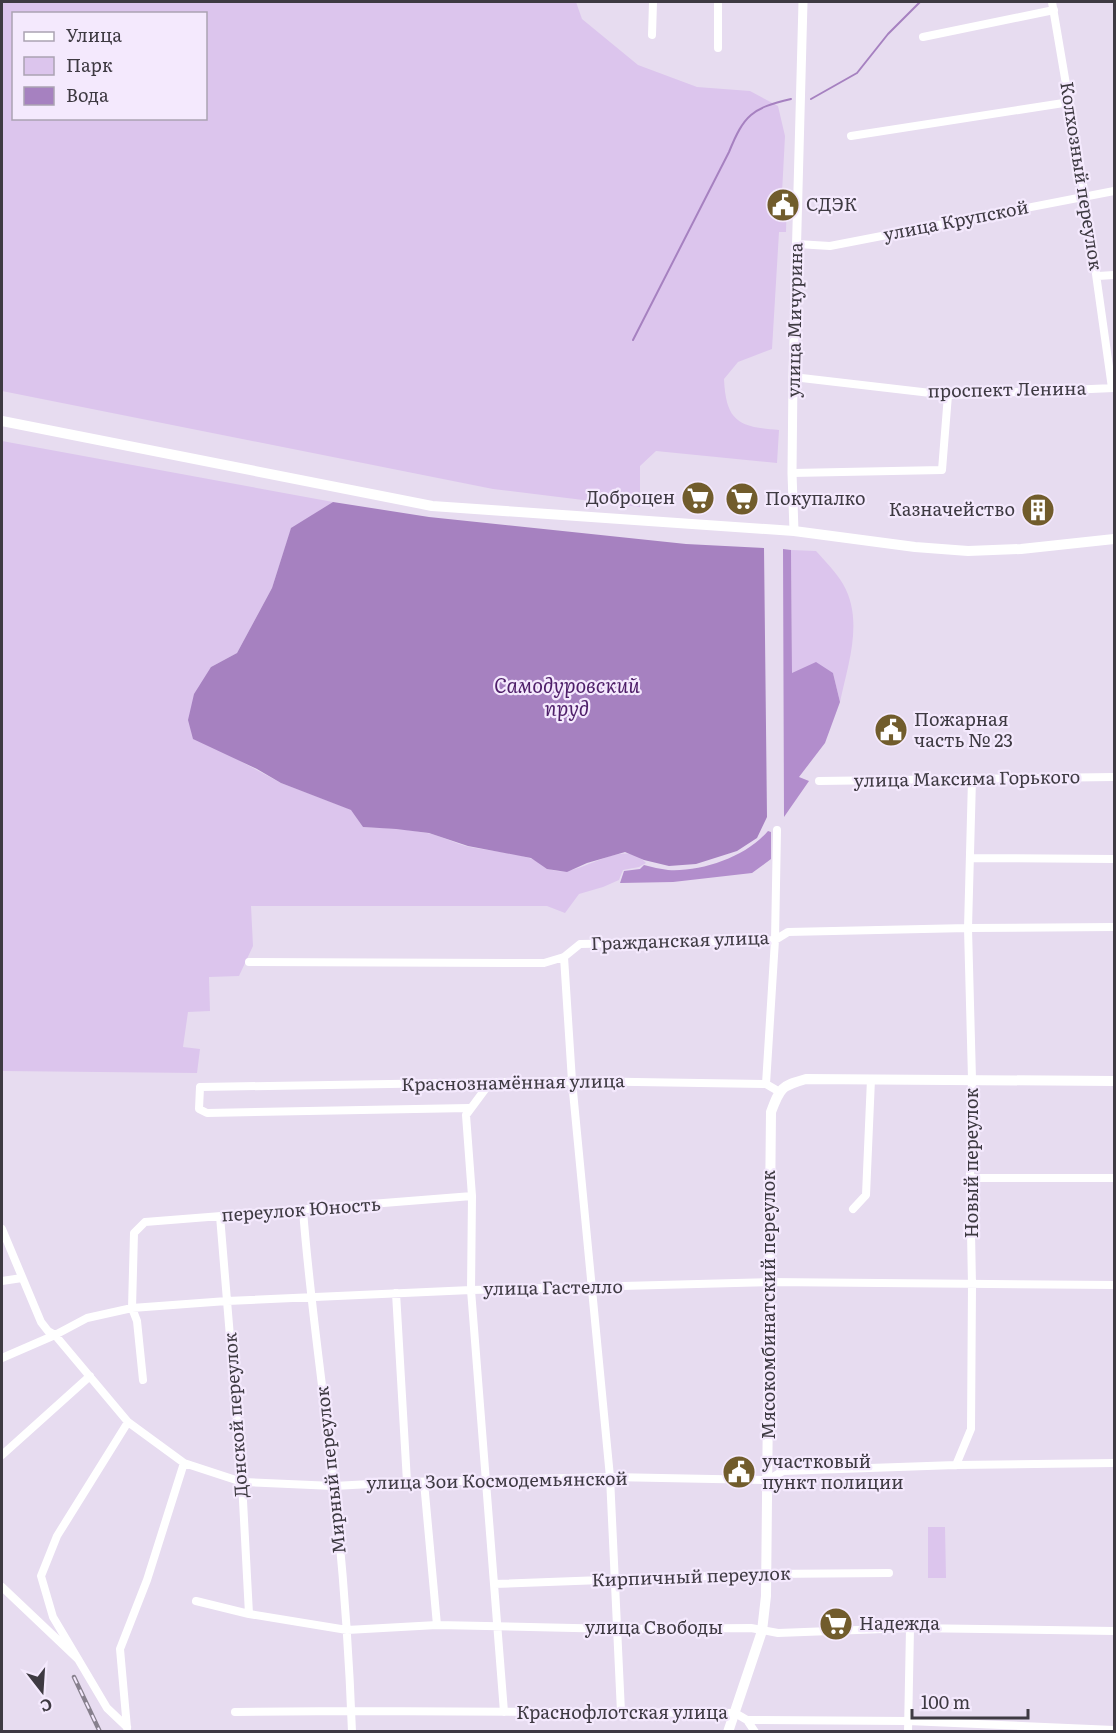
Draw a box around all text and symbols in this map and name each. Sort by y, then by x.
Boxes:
legend [12,12,207,120]
text: Улица [66,21,122,48]
text: Парк [66,51,113,78]
street label: Колхозный переулок [1054,79,1111,272]
text: Вода [66,81,109,108]
public building icon: СДЭК [765,187,801,223]
place label: СДЭК [806,190,857,217]
street label: улица Крупской [881,192,1031,247]
street label: улица Мичурина [779,242,808,398]
street label: проспект Ленина [928,374,1087,403]
supermarket icon: Доброцен [680,480,716,516]
supermarket icon: Покупалко [724,481,760,517]
place label: Доброцен [586,483,675,510]
place label: Покупалко [765,484,866,511]
building icon: Казначейство [1020,492,1056,528]
place label: Казначейство [889,495,1015,522]
water label: Самодуровский пруд [494,669,640,722]
place label: Пожарная часть № 23 [914,705,1013,753]
public building icon: Пожарная часть № 23 [873,712,909,748]
street label: улица Максима Горького [853,762,1080,793]
street label: Гражданская улица [590,923,770,956]
street label: Краснознамённая улица [401,1066,625,1097]
street label: Новый переулок [957,1087,984,1238]
street label: Мясокомбинатский переулок [754,1170,781,1440]
street label: переулок Юность [220,1189,382,1228]
street label: улица Гастелло [483,1272,623,1301]
street label: Донской переулок [215,1331,254,1499]
street label: Мирный переулок [307,1385,352,1555]
place label: участковый пункт полиции [762,1447,904,1495]
public building icon: участковый пункт полиции [721,1454,757,1490]
street label: улица Зои Космодемьянской [366,1464,628,1495]
street label: Кирпичный переулок [591,1559,791,1592]
supermarket icon: Надежда [818,1606,854,1642]
place label: Надежда [859,1609,940,1636]
street label: улица Свободы [585,1613,723,1640]
north arrow [12,1661,72,1721]
scale bar [912,1682,1028,1720]
text: 100 m [921,1688,970,1715]
text: С [38,1693,56,1719]
street label: Краснофлотская улица [516,1698,728,1725]

